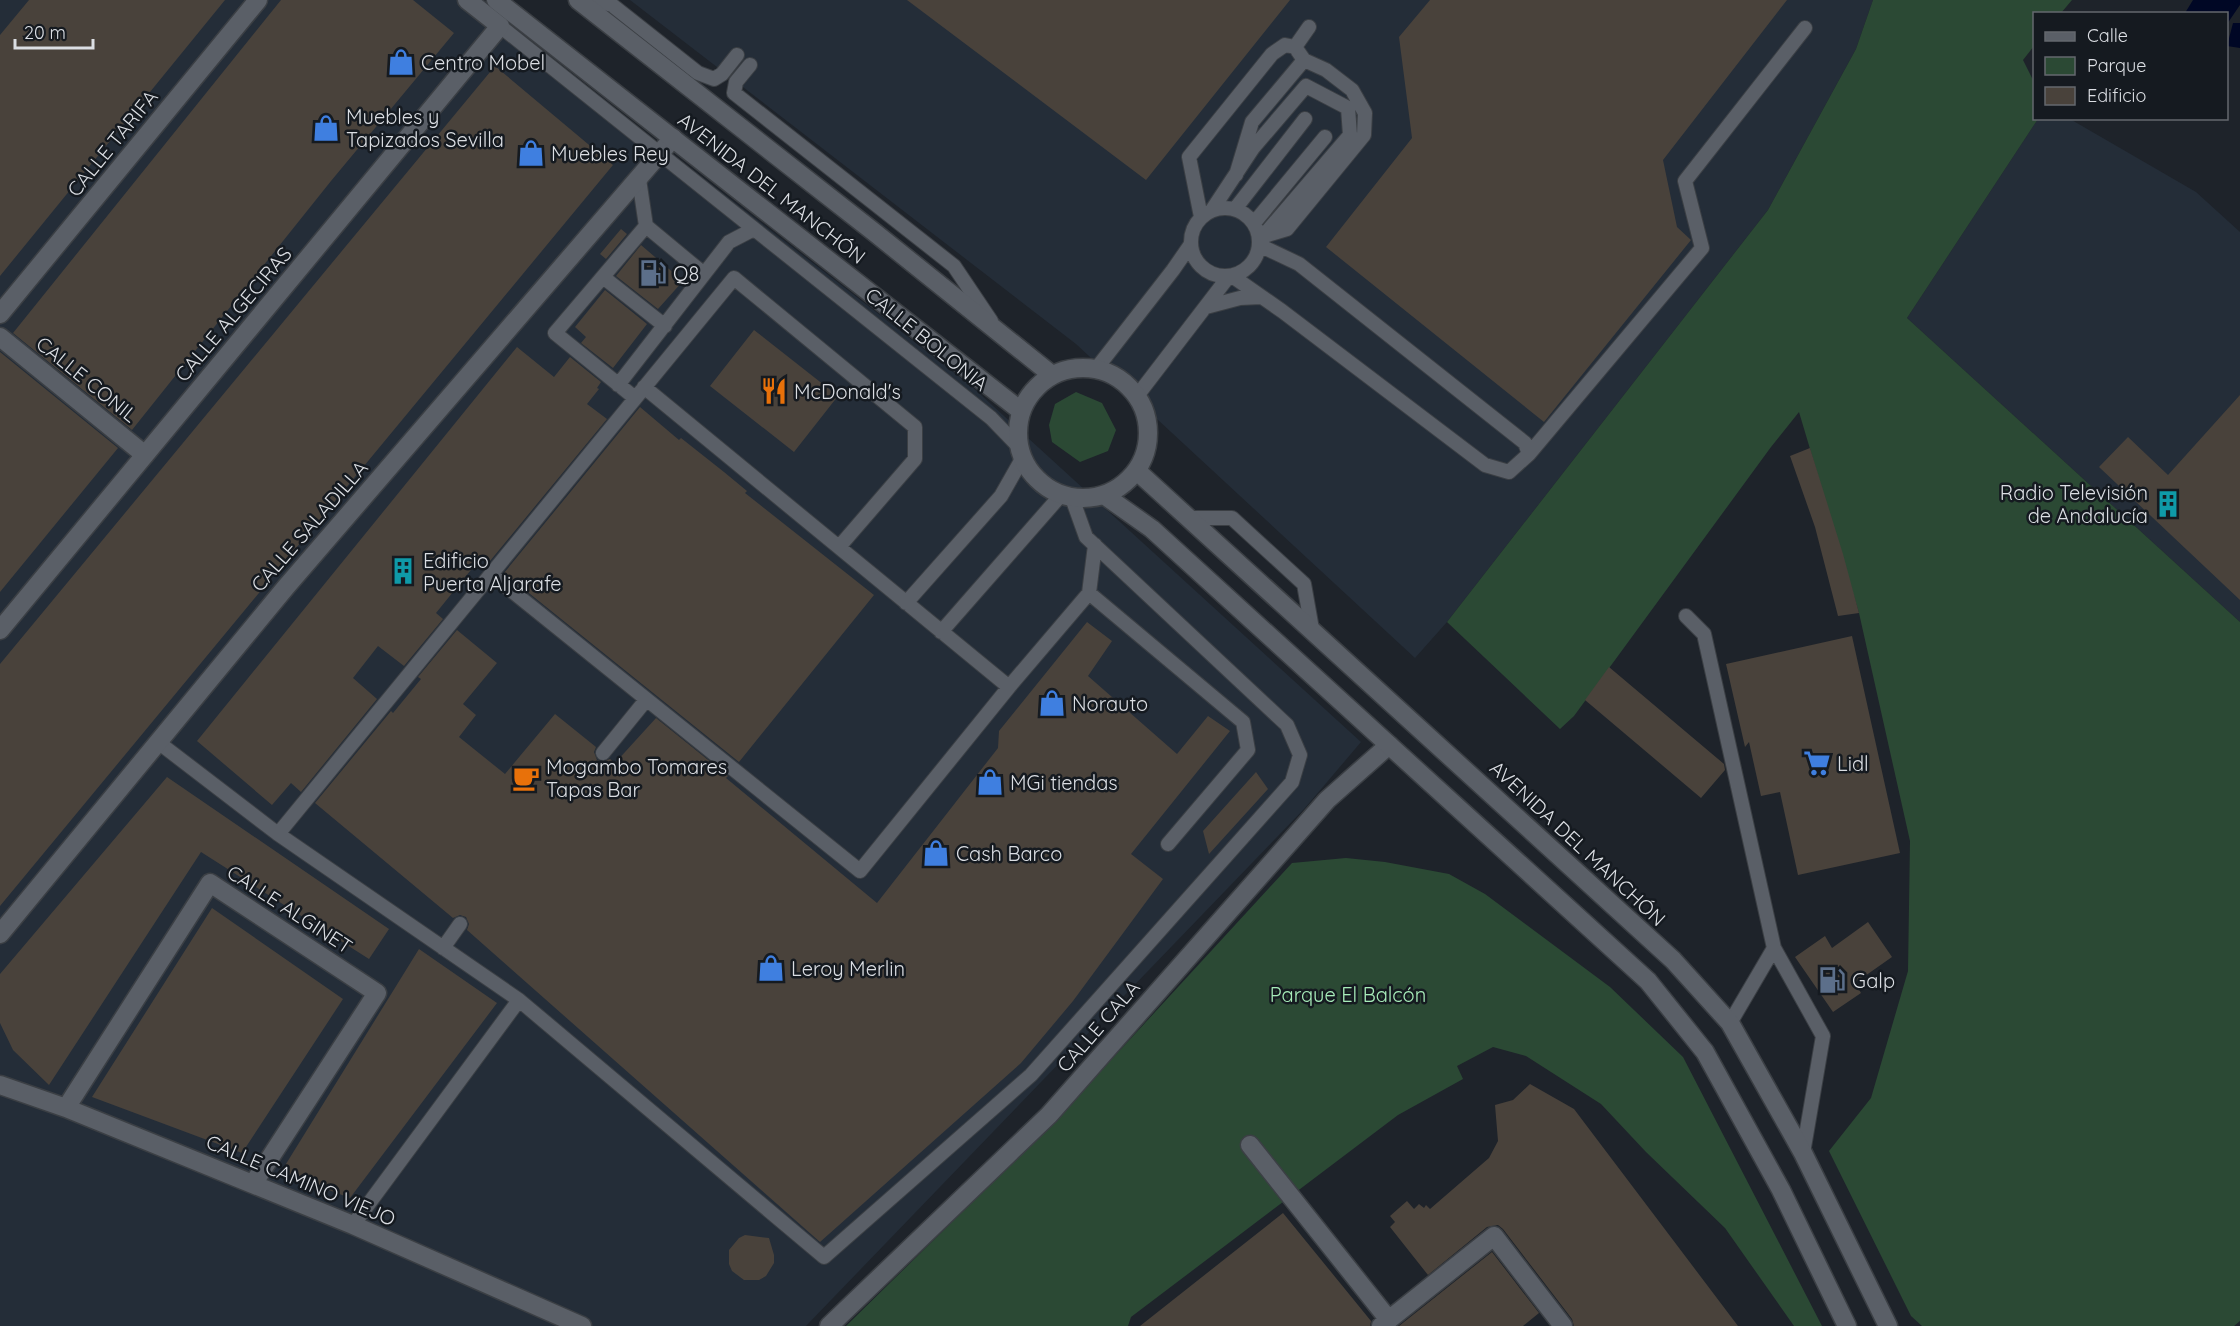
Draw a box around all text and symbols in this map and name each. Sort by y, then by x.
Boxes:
scale bar [15,12,93,50]
legend [2033,12,2228,120]
text: 20 m [24,21,66,44]
text: Calle [2087,24,2128,47]
shop icon: Centro Mobel [386,47,416,77]
place label: Centro Mobel [421,50,545,75]
text: Parque [2087,54,2146,77]
text: Edificio [2087,84,2146,107]
street label: CALLE TARIFA [61,85,163,201]
place label: Muebles y Tapizados Sevilla [346,104,504,152]
street label: AVENIDA DEL MANCHÓN [673,107,871,269]
shop icon: Muebles y Tapizados Sevilla [311,113,341,143]
shop icon: Muebles Rey [516,138,546,168]
place label: Muebles Rey [551,141,669,166]
street label: CALLE ALGECIRAS [169,241,297,387]
fuel station icon: Q8 [638,258,668,288]
place label: Q8 [673,261,699,286]
street label: CALLE BOLONIA [861,282,993,396]
street label: CALLE CONIL [31,331,143,428]
restaurant icon: McDonald's [759,376,789,406]
place label: McDonald's [794,379,901,404]
street label: CALLE SALADILLA [245,455,373,597]
place label: Radio Televisión de Andalucía [2000,480,2148,528]
building icon: Radio Televisión de Andalucía [2153,489,2183,519]
place label: Edificio Puerta Aljarafe [423,548,562,596]
building icon: Edificio Puerta Aljarafe [388,556,418,586]
shop icon: Norauto [1037,688,1067,718]
place label: Norauto [1072,691,1148,716]
supermarket icon: Lidl [1802,748,1832,778]
place label: Lidl [1837,751,1869,776]
place label: Mogambo Tomares Tapas Bar [546,754,727,802]
street label: AVENIDA DEL MANCHÓN [1485,755,1671,931]
cafe icon: Mogambo Tomares Tapas Bar [511,763,541,793]
shop icon: MGi tiendas [975,767,1005,797]
place label: MGi tiendas [1010,770,1118,795]
shop icon: Cash Barco [921,838,951,868]
place label: Cash Barco [956,841,1062,866]
street label: CALLE ALGINET [223,859,357,959]
shop icon: Leroy Merlin [756,953,786,983]
place label: Leroy Merlin [791,956,905,981]
fuel station icon: Galp [1817,965,1847,995]
place label: Galp [1852,968,1895,993]
street label: CALLE CALA [1051,975,1145,1077]
park label: Parque El Balcón [1270,982,1426,1007]
street label: CALLE CAMINO VIEJO [203,1129,399,1231]

